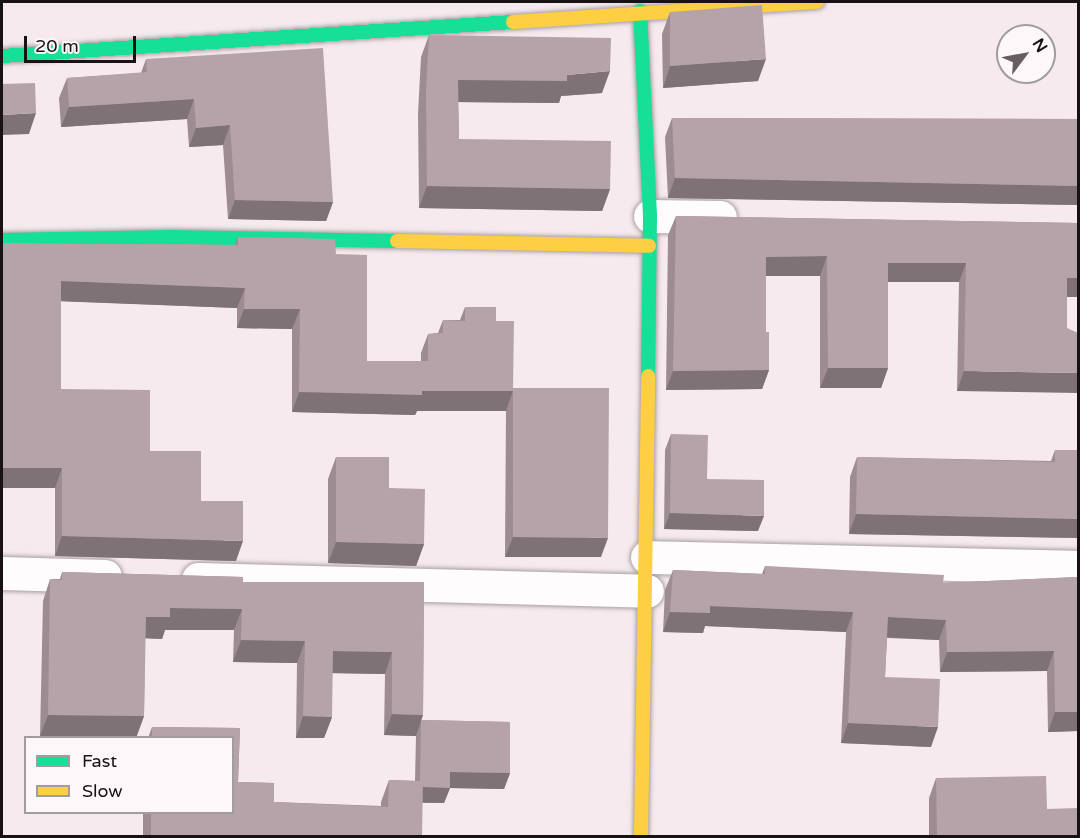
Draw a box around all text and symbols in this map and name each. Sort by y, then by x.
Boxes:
scale bar [27,24,140,62]
north arrow [996,24,1056,84]
text: 20 m [35,35,79,57]
text: N [1028,35,1051,56]
legend [24,736,234,814]
text: Fast [82,750,117,772]
text: Slow [82,780,123,802]

